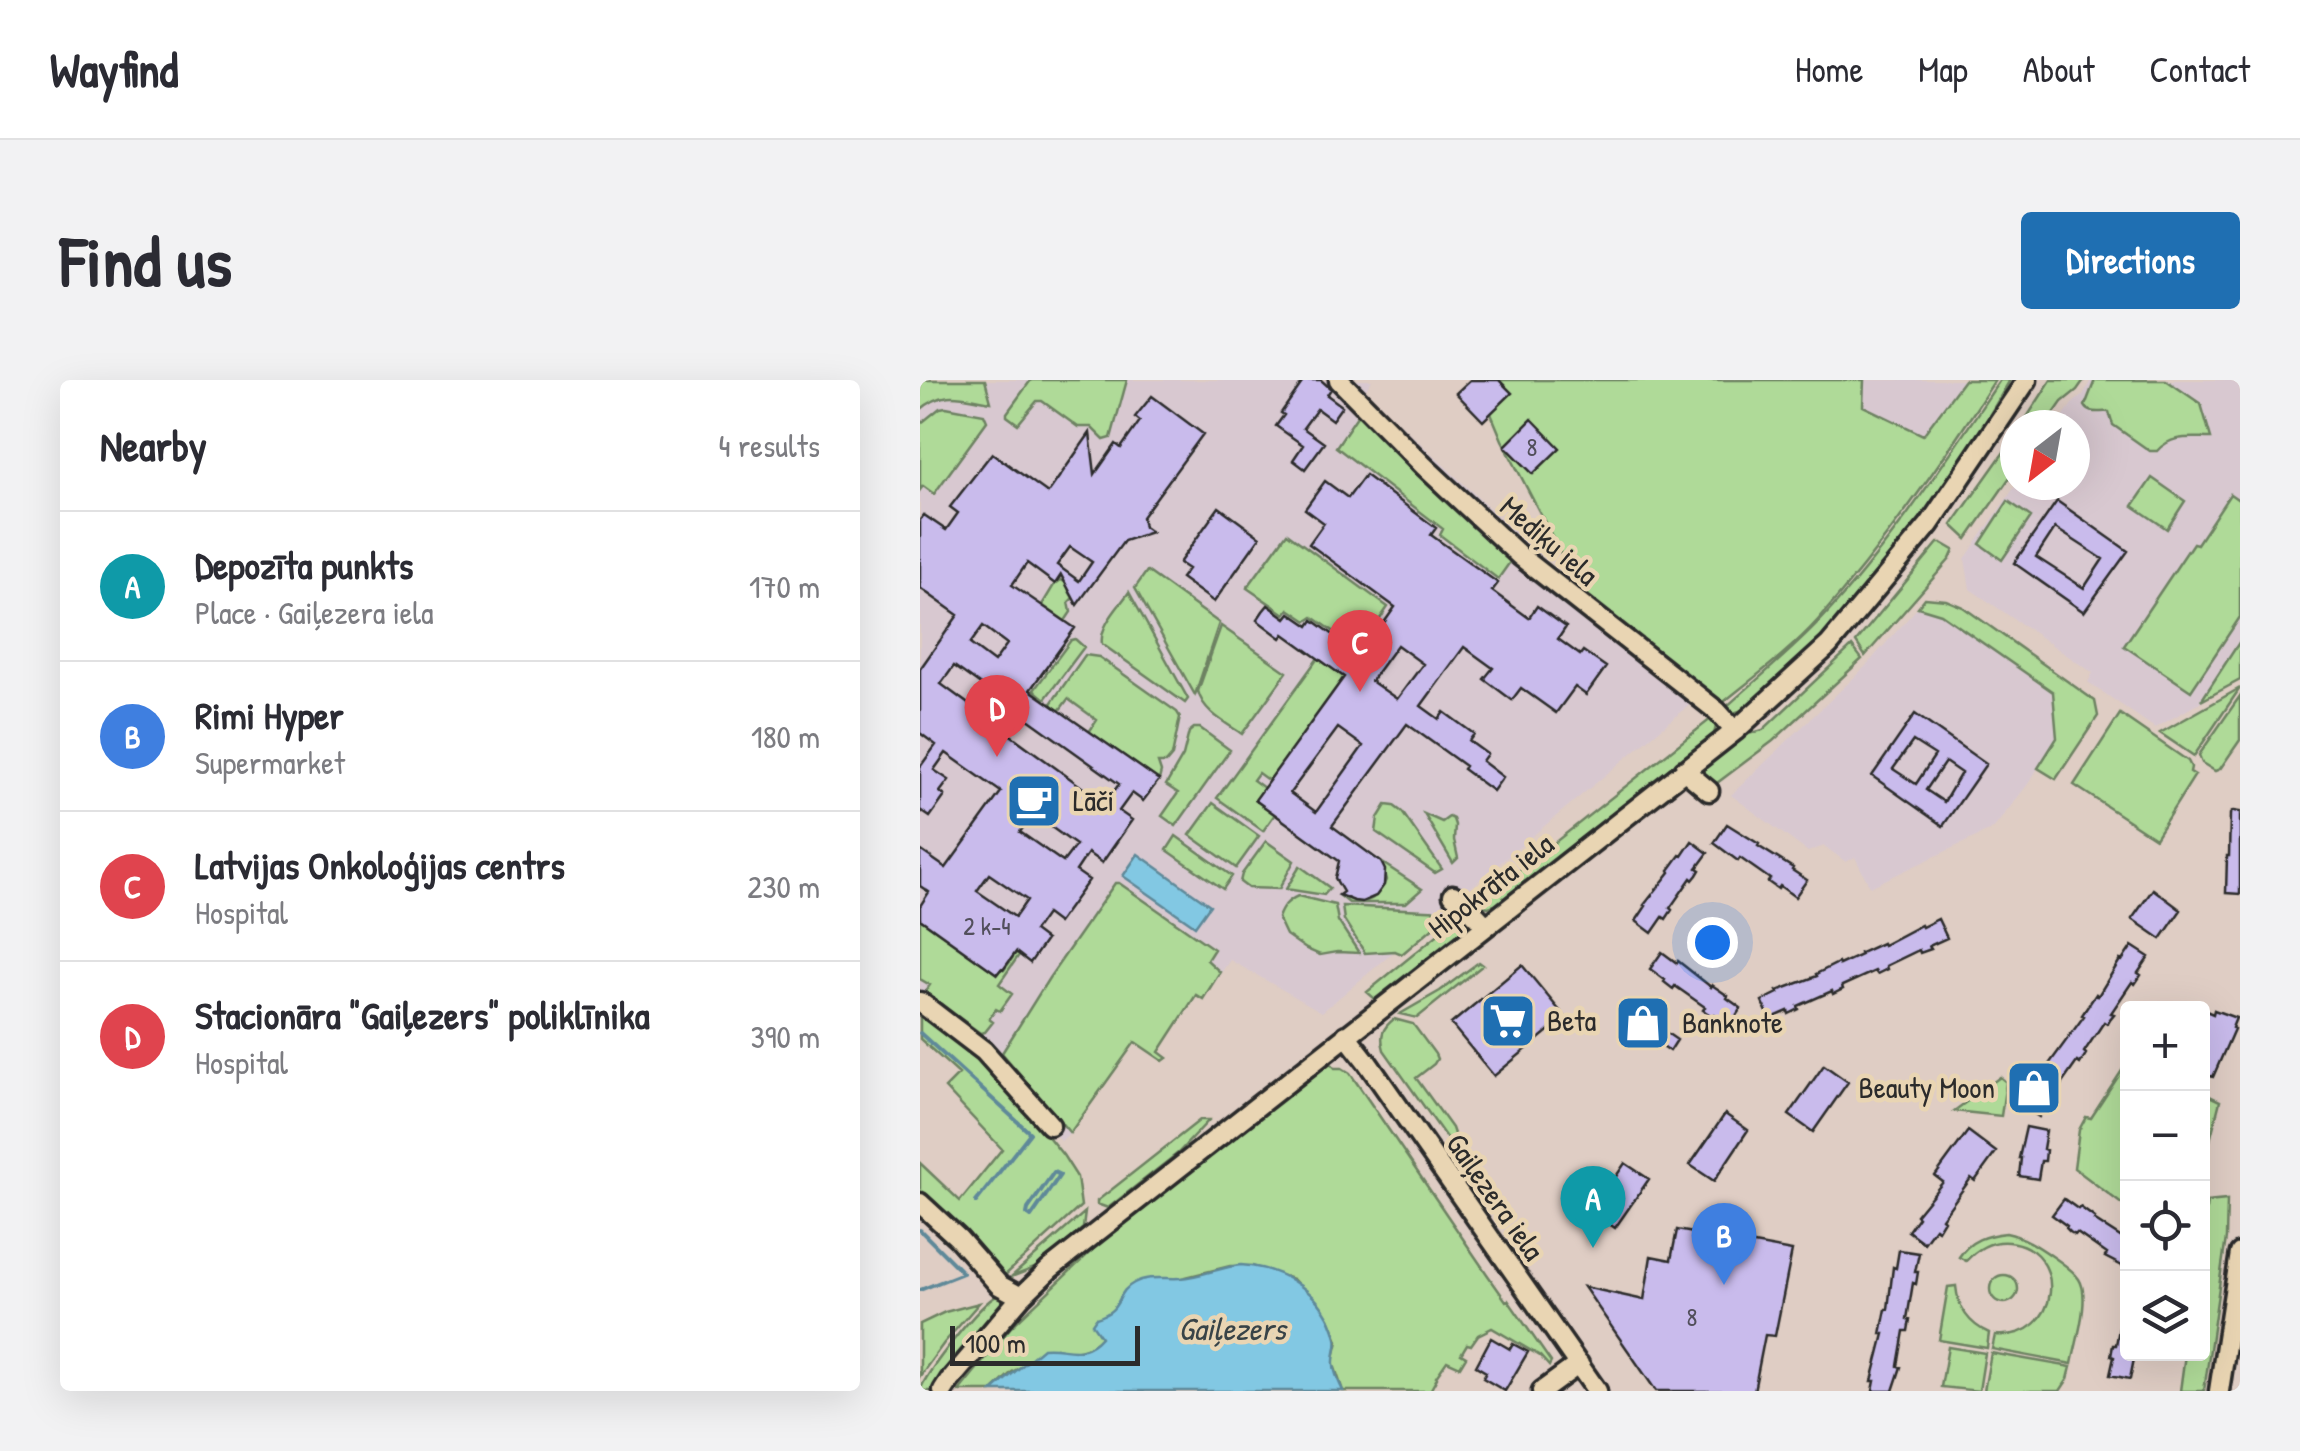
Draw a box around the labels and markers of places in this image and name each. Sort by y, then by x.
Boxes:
pin: C [1328,610,1392,692]
pin: D [964,674,1030,757]
cafe icon: Lāči [1004,771,1064,831]
place label: Lāči [1073,780,1114,820]
supermarket icon: Beta [1478,991,1538,1051]
shop icon: Banknote [1613,993,1673,1053]
place label: Beta [1547,1000,1596,1040]
place label: Banknote [1682,1002,1783,1042]
shop icon: Beauty Moon [2004,1058,2064,1118]
place label: Beauty Moon [1859,1067,1995,1107]
pin: A [1560,1166,1626,1248]
pin: B [1692,1202,1756,1285]

